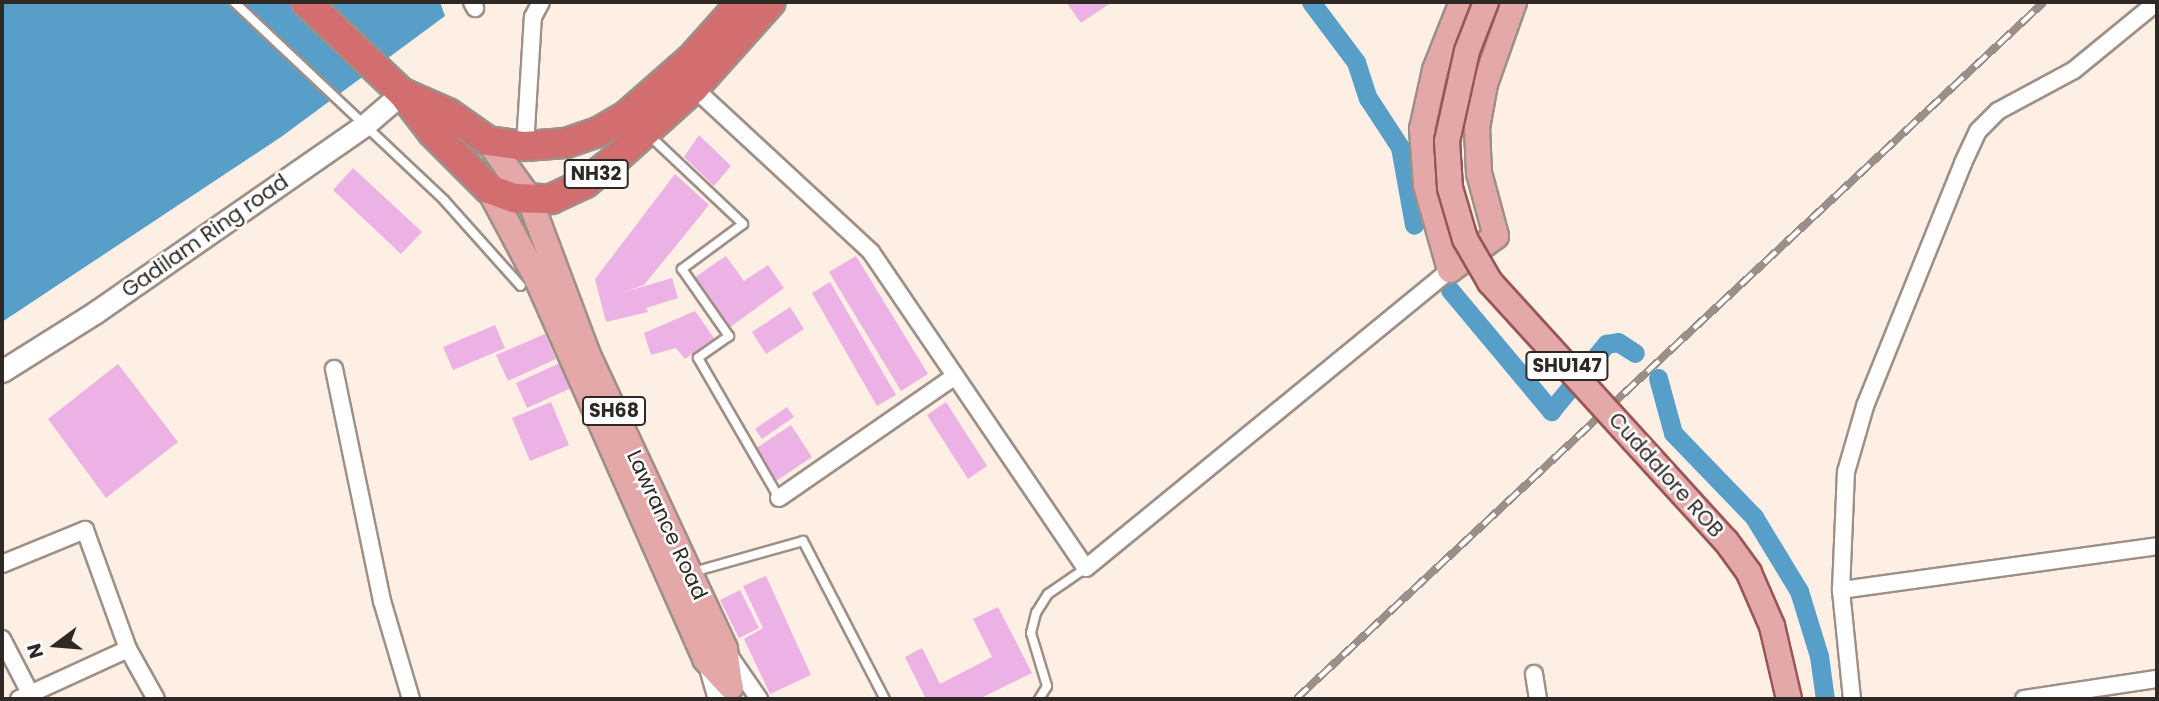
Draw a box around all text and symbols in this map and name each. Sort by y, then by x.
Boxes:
road number: NH32 [563,158,629,190]
street label: Gadilam Ring road [117,169,293,303]
road number: SHU147 [1525,350,1609,382]
road number: SH68 [581,396,647,426]
street label: Cuddalore ROB [1603,407,1729,543]
street label: Lawrance Road [621,446,713,604]
north arrow [21,610,91,680]
text: N [20,640,50,662]

